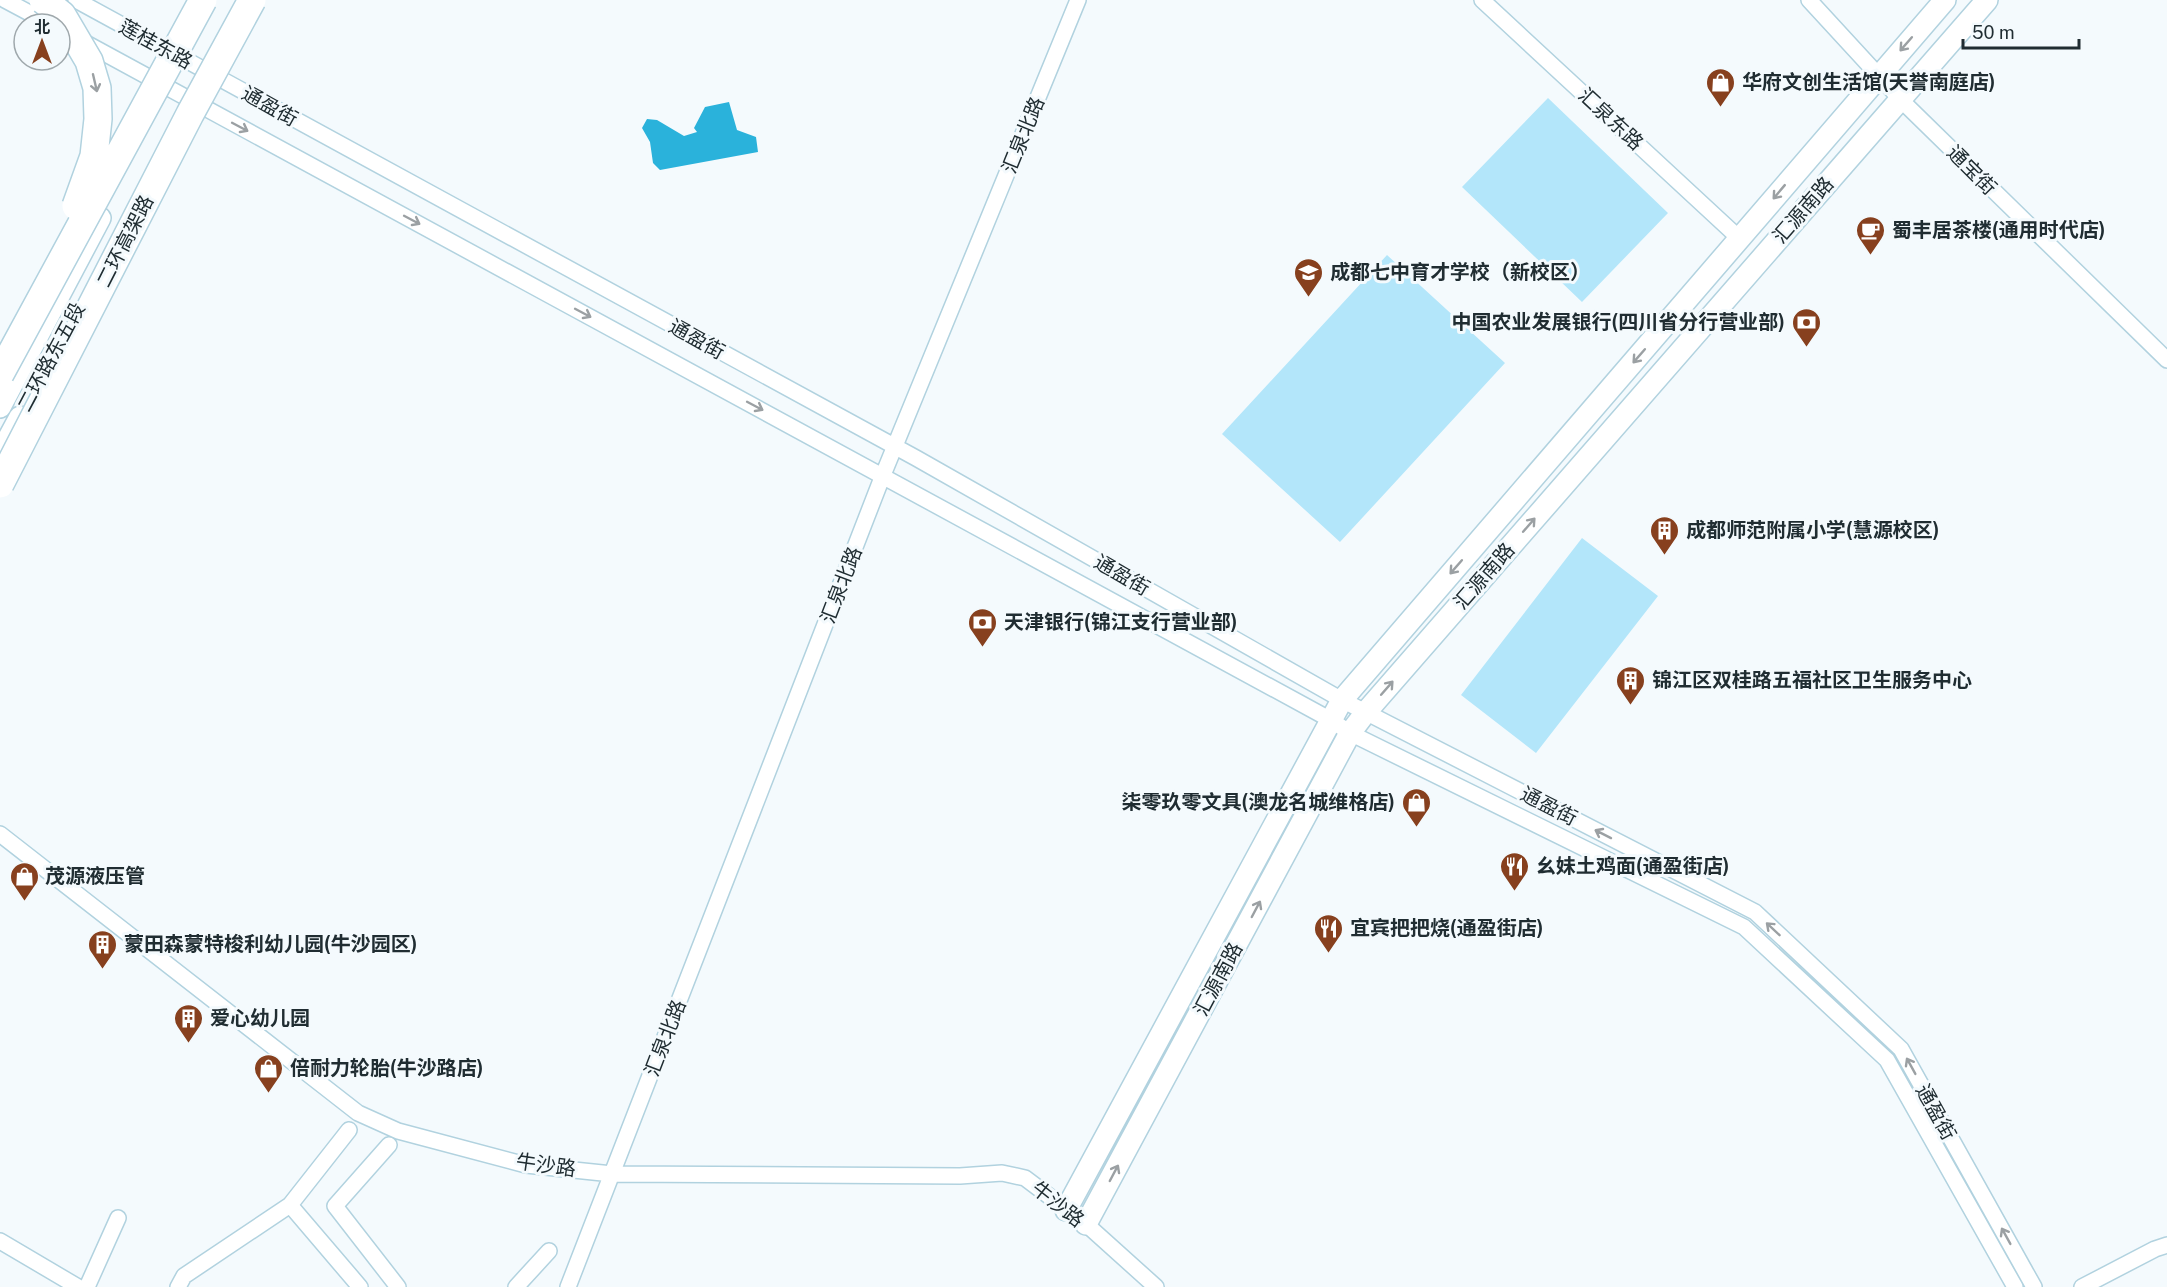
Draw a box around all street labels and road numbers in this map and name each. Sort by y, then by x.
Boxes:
street label: 莲桂东路 [115,14,197,74]
street label: 通盈街 [238,81,302,131]
street label: 汇泉东路 [1574,83,1648,155]
street label: 汇泉北路 [997,93,1049,177]
street label: 通宝街 [1942,140,2002,200]
street label: 汇源南路 [1768,172,1838,248]
street label: 二环高架路 [92,191,158,291]
street label: 二环路东五段 [12,298,90,416]
street label: 通盈街 [665,314,729,364]
street label: 汇源南路 [1449,538,1519,614]
street label: 汇泉北路 [815,543,867,627]
street label: 通盈街 [1090,550,1154,600]
street label: 通盈街 [1517,782,1581,830]
street label: 汇源南路 [1189,938,1247,1020]
street label: 汇泉北路 [639,996,691,1080]
street label: 通盈街 [1911,1080,1961,1144]
street label: 牛沙路 [515,1149,577,1181]
street label: 牛沙路 [1027,1176,1089,1232]

